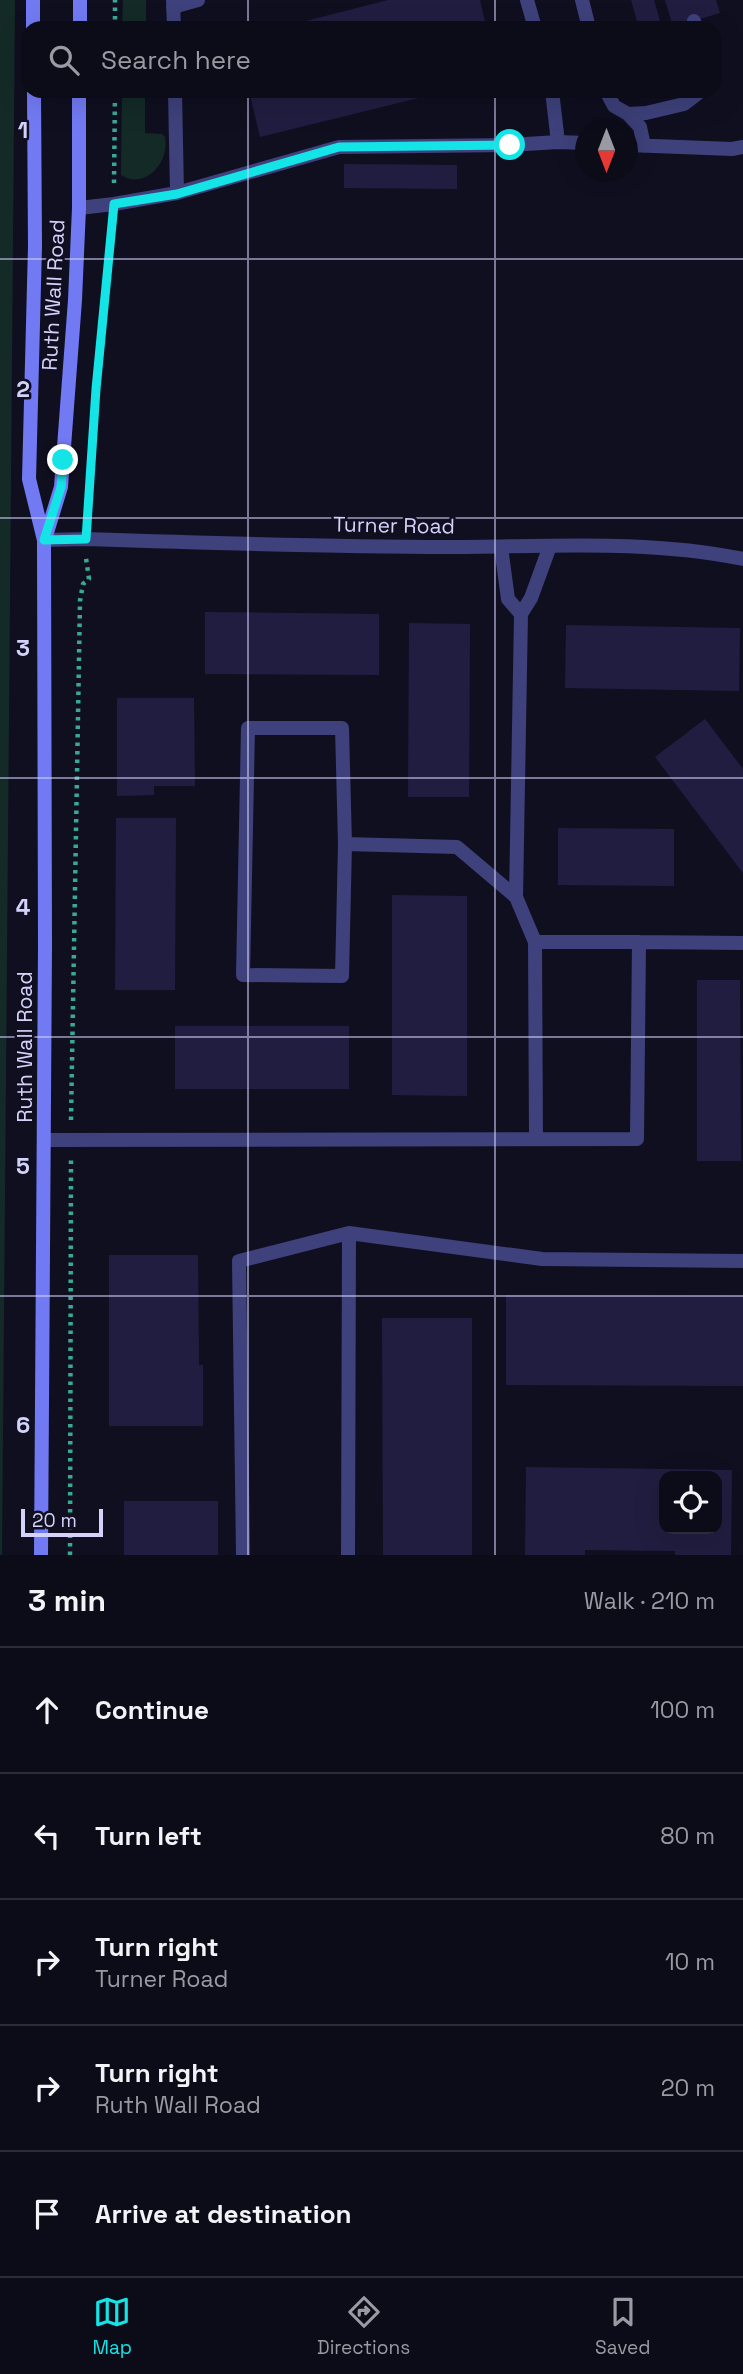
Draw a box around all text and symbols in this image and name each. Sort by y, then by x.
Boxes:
search box [21,21,722,98]
icon: search [45,41,83,79]
text: Search here [101,43,251,77]
text: 1 [18,115,28,145]
north arrow [575,119,638,182]
route start [494,129,525,160]
street label: Ruth Wall Road [36,219,70,371]
text: 2 [16,374,30,404]
route end [47,444,78,475]
street label: Turner Road [333,510,455,540]
text: 3 [16,633,30,663]
text: 4 [16,892,31,922]
street label: Ruth Wall Road [11,971,38,1123]
text: 5 [16,1151,30,1181]
text: 6 [16,1410,30,1440]
map controls [659,1471,722,1534]
button: locate [659,1471,722,1534]
scale bar [21,1506,103,1538]
text: 20 m [32,1508,77,1533]
text: 3 min [28,1581,106,1620]
text: Walk · 210 m [584,1586,715,1616]
icon: ahead [28,1691,66,1729]
text: Continue [95,1693,209,1727]
text: 100 m [650,1695,715,1725]
icon: left [28,1817,66,1855]
text: Turn left [95,1819,202,1853]
text: 80 m [660,1821,715,1851]
text: Turn right [95,1930,219,1964]
icon: right [28,1943,66,1981]
text: 10 m [665,1947,715,1977]
text: Turner Road [95,1964,228,1994]
text: Turn right [95,2056,219,2090]
icon: right [28,2069,66,2107]
text: 20 m [661,2073,715,2103]
text: Ruth Wall Road [95,2090,261,2120]
icon: arrive [28,2195,66,2233]
text: Arrive at destination [95,2197,352,2231]
tab: Map [92,2293,132,2360]
tab: Directions [317,2293,410,2360]
tab: Saved [595,2293,651,2360]

